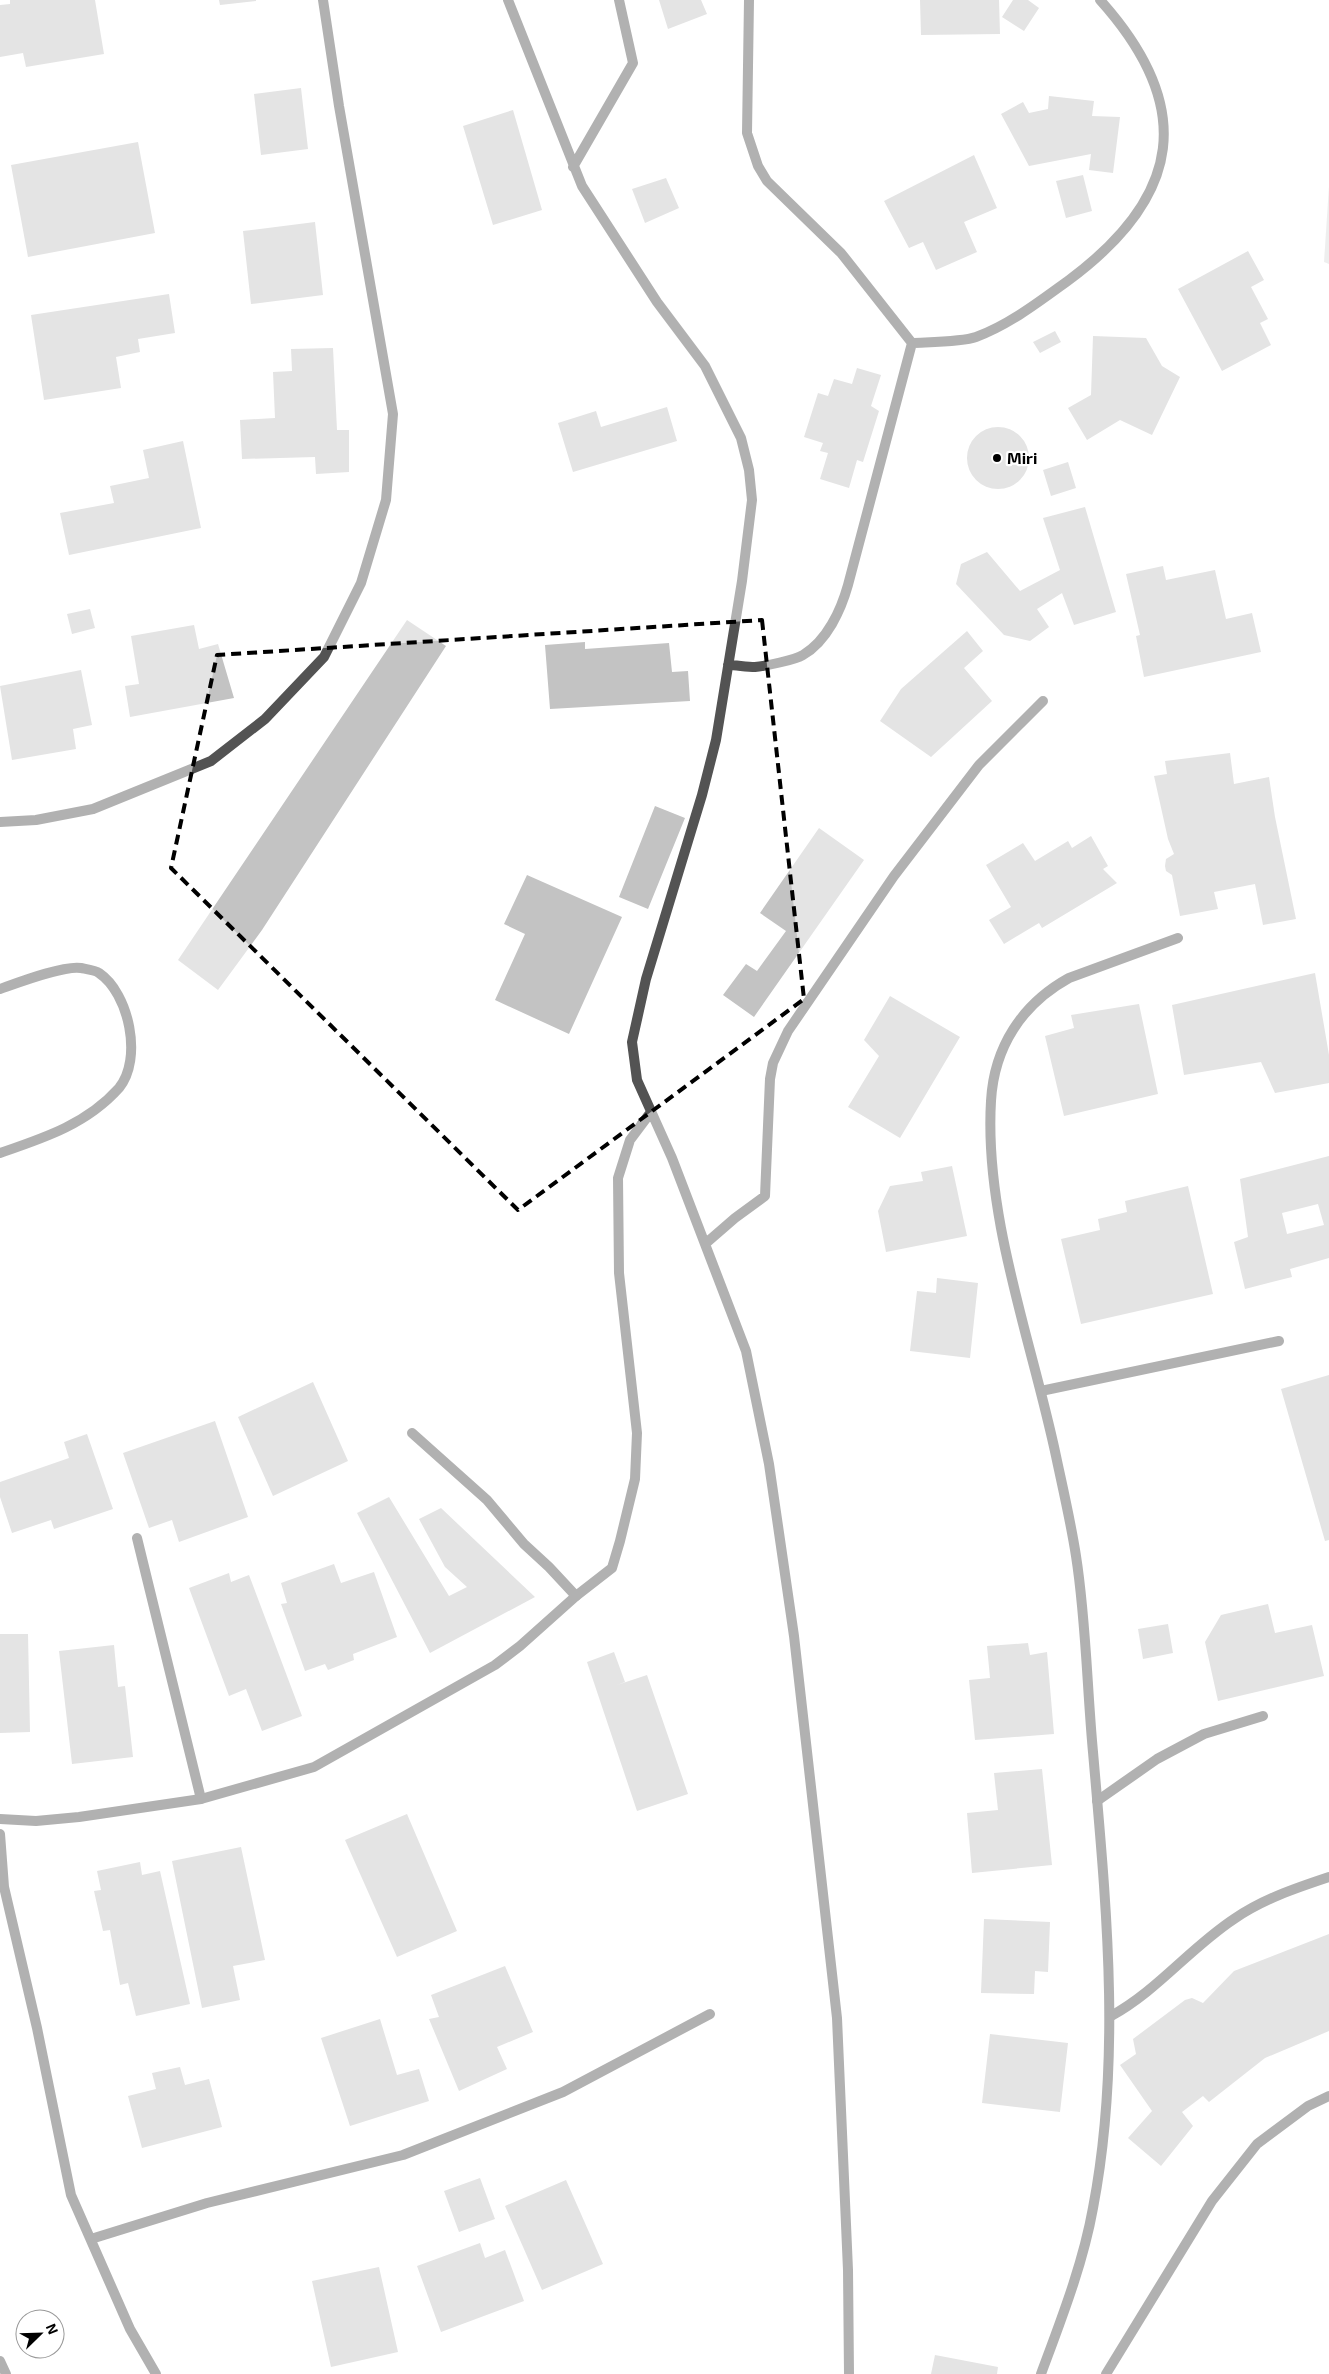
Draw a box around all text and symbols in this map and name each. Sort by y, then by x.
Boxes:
place label: Miri [1007,448,1037,467]
marker: Miri [991,452,1003,464]
north arrow [15,2309,65,2359]
text: N [43,2321,62,2337]

